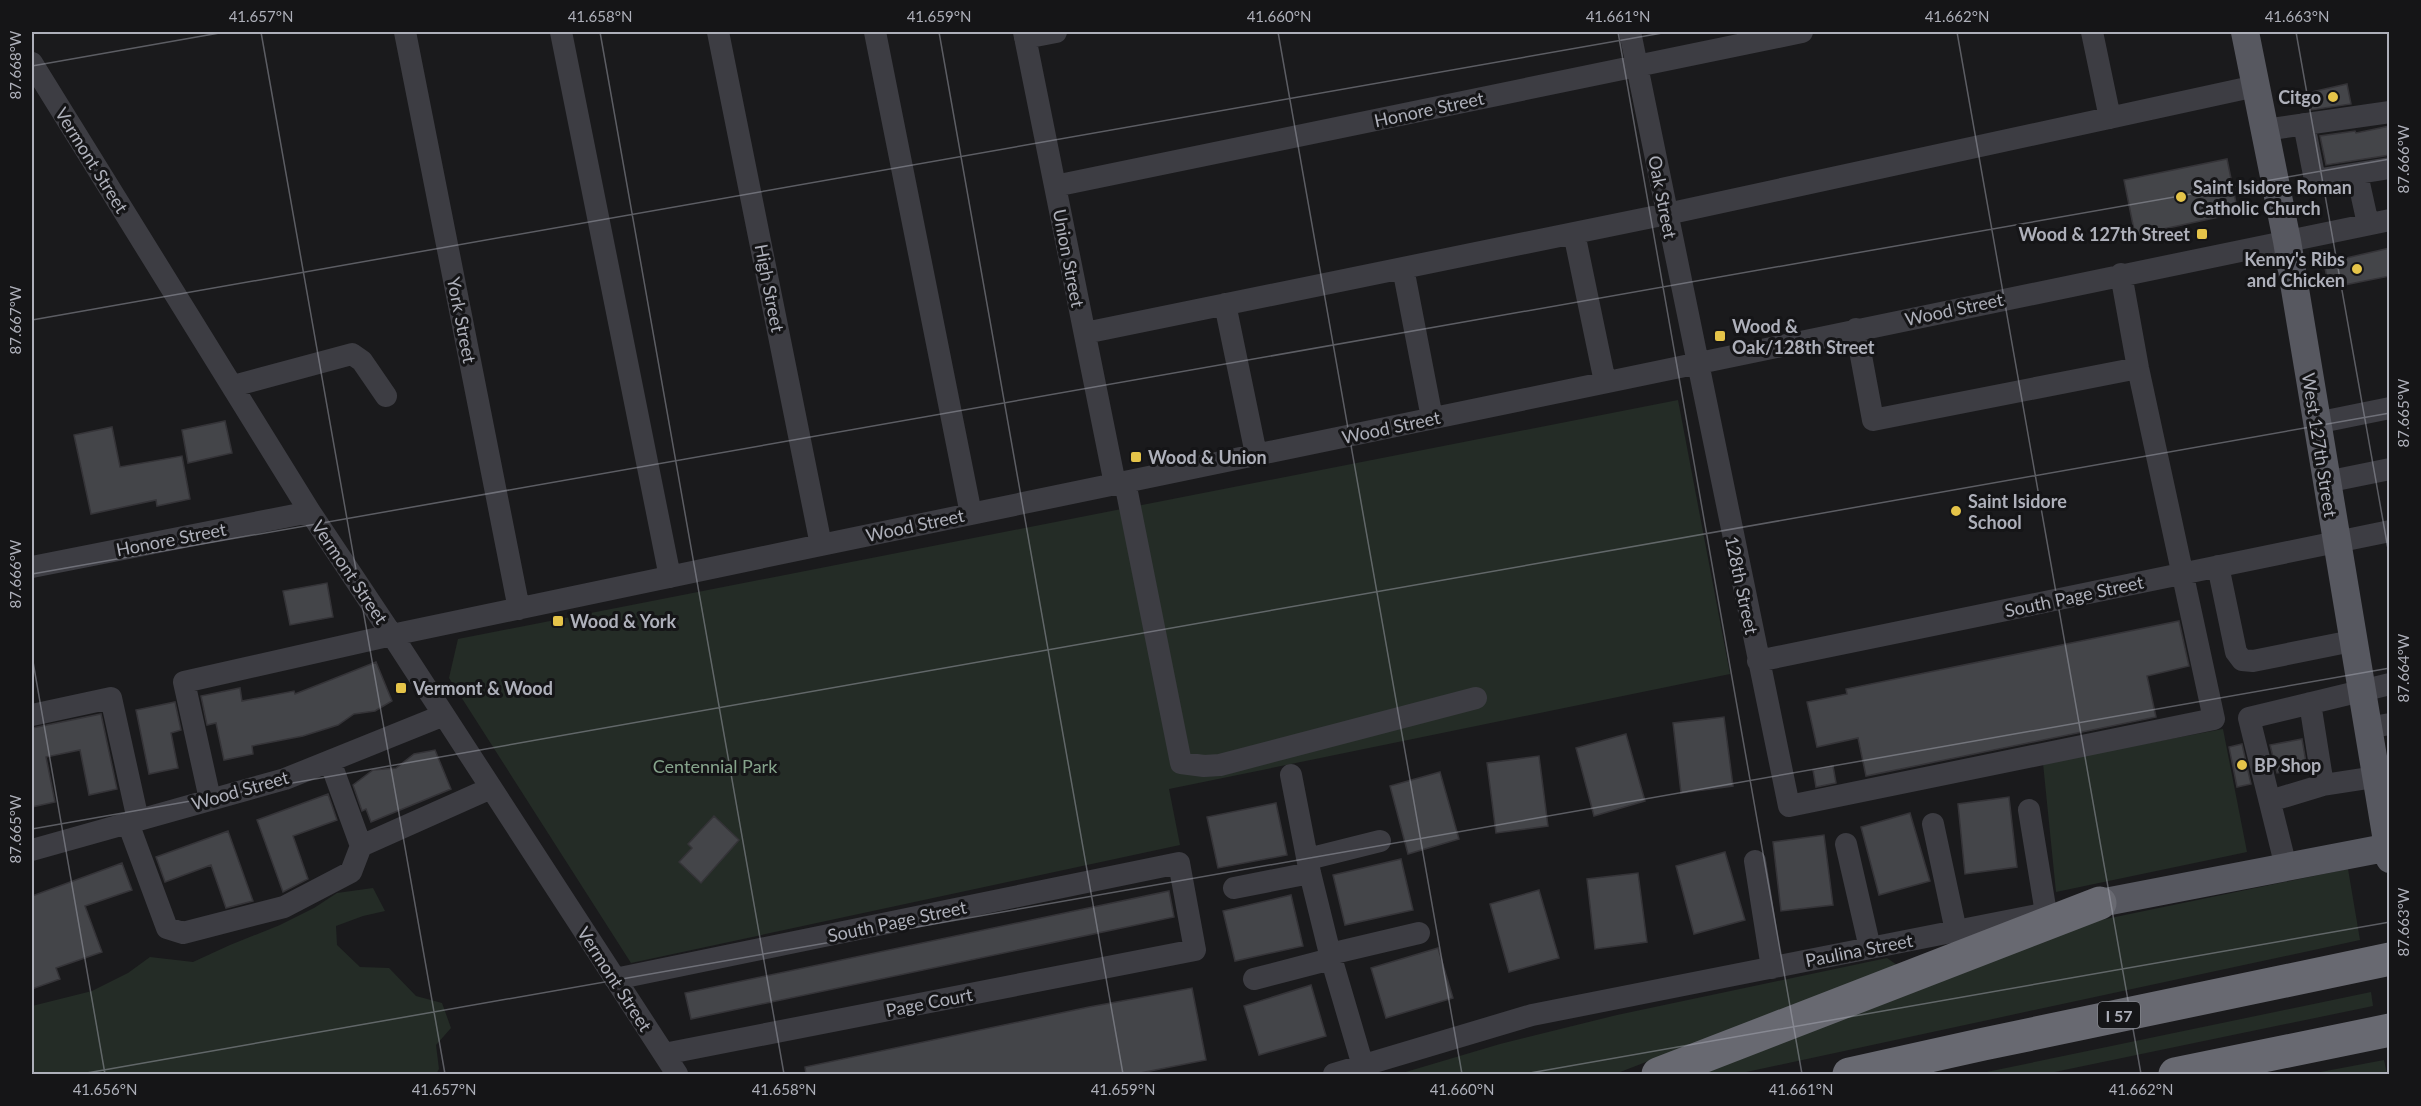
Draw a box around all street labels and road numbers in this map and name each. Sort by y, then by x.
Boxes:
street label: Honore Street [1372,87,1486,131]
street label: Vermont Street [51,103,133,217]
street label: Oak Street [1644,154,1682,241]
street label: Union Street [1049,207,1089,310]
street label: High Street [751,242,789,334]
street label: York Street [443,275,481,365]
street label: Wood Street [1903,288,2006,330]
street label: West 127th Street [2298,371,2342,519]
street label: Wood Street [1340,406,1443,448]
street label: Wood Street [864,504,967,546]
street label: Vermont Street [307,516,393,628]
street label: Honore Street [114,517,228,560]
street label: 128th Street [1721,534,1763,637]
street label: South Page Street [2003,570,2146,621]
street label: Wood Street [189,765,292,814]
street label: South Page Street [826,895,969,946]
street label: Vermont Street [573,923,657,1036]
street label: Paulina Street [1803,929,1915,971]
street label: Page Court [884,983,975,1021]
road number: I 57 [2098,1002,2140,1028]

